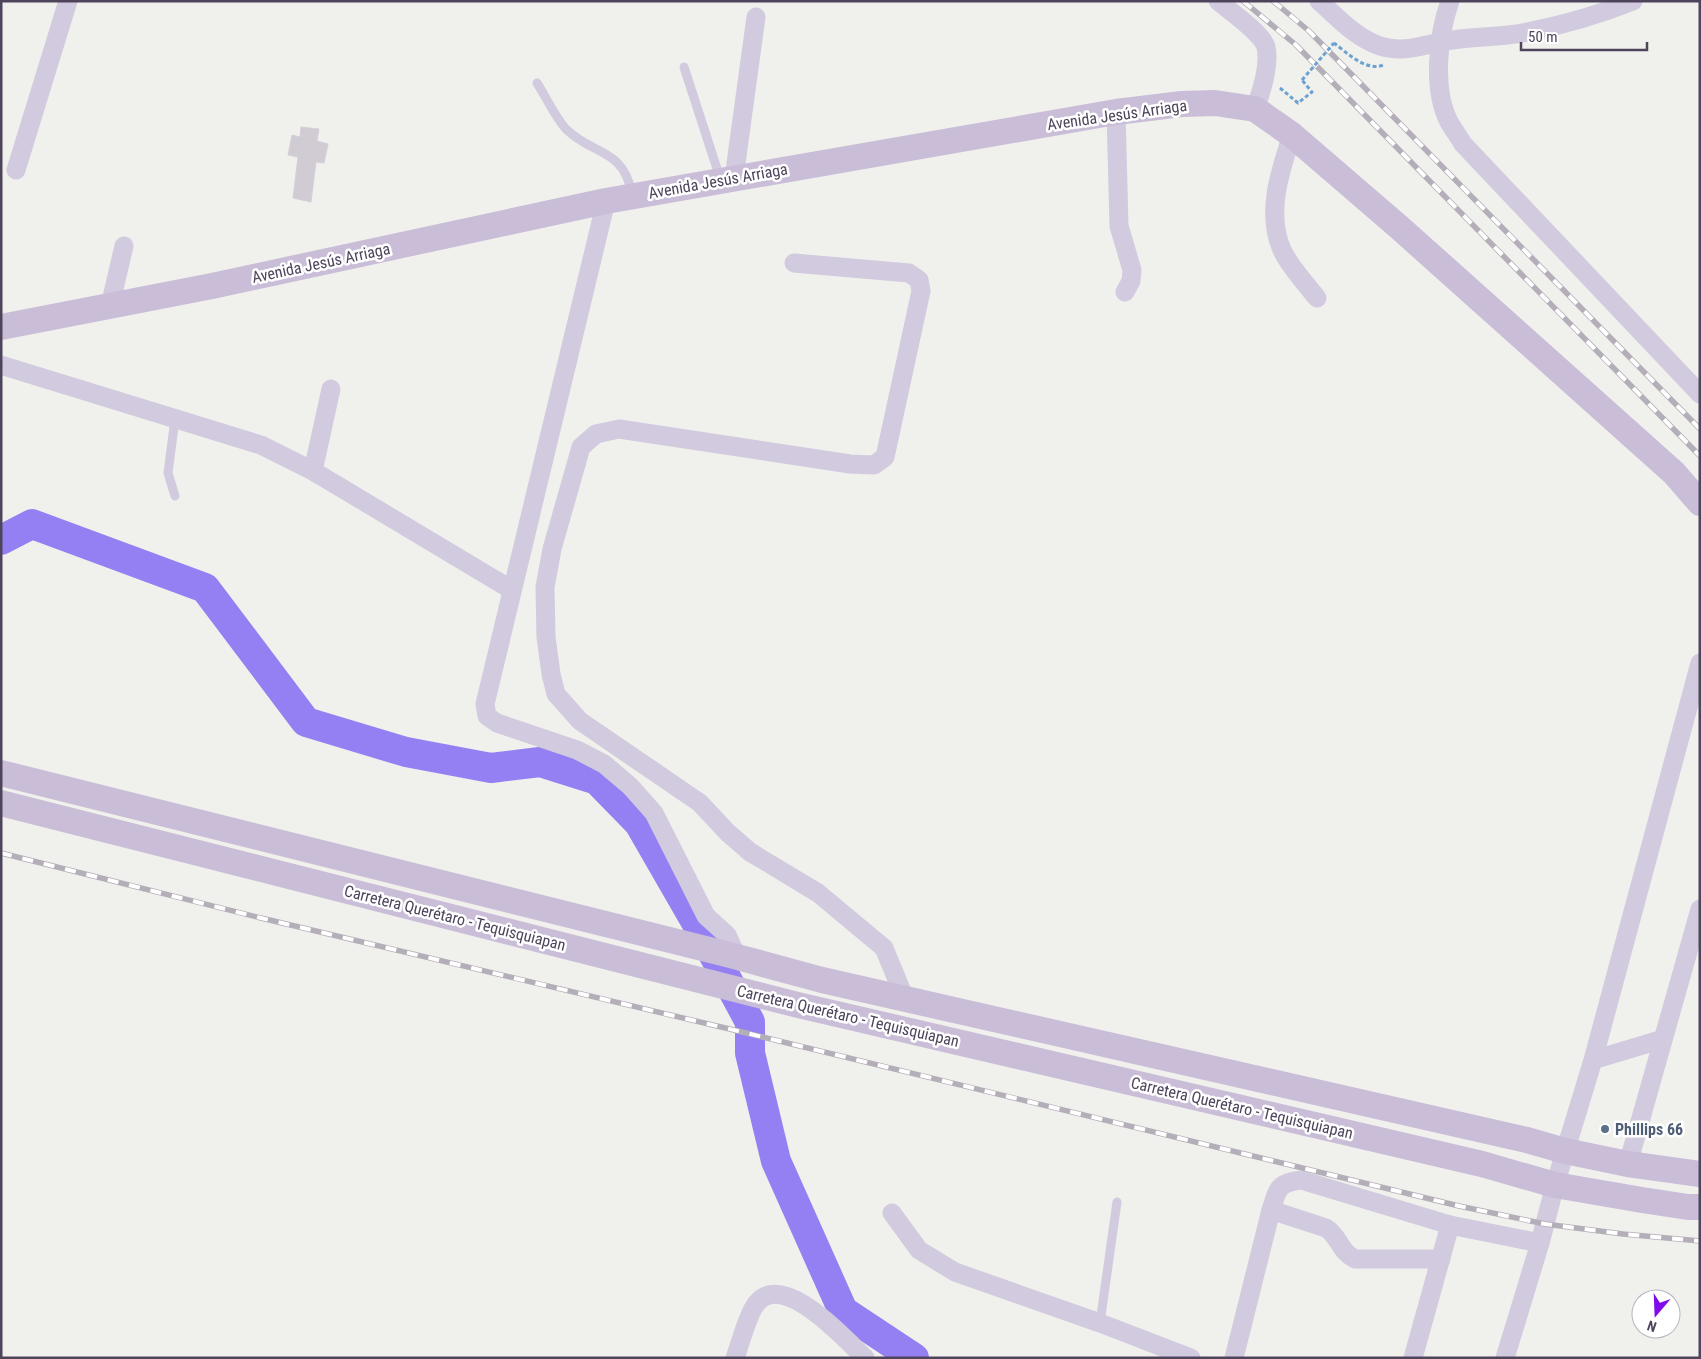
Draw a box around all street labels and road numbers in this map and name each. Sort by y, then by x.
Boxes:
street label: Avenida Jesús Arriaga [1046,96,1188,134]
street label: Avenida Jesús Arriaga [647,159,789,203]
street label: Avenida Jesús Arriaga [250,239,392,287]
street label: Carretera Querétaro - Tequisquiapan [342,881,568,955]
street label: Carretera Querétaro - Tequisquiapan [735,981,961,1051]
street label: Carretera Querétaro - Tequisquiapan [1129,1073,1355,1143]

